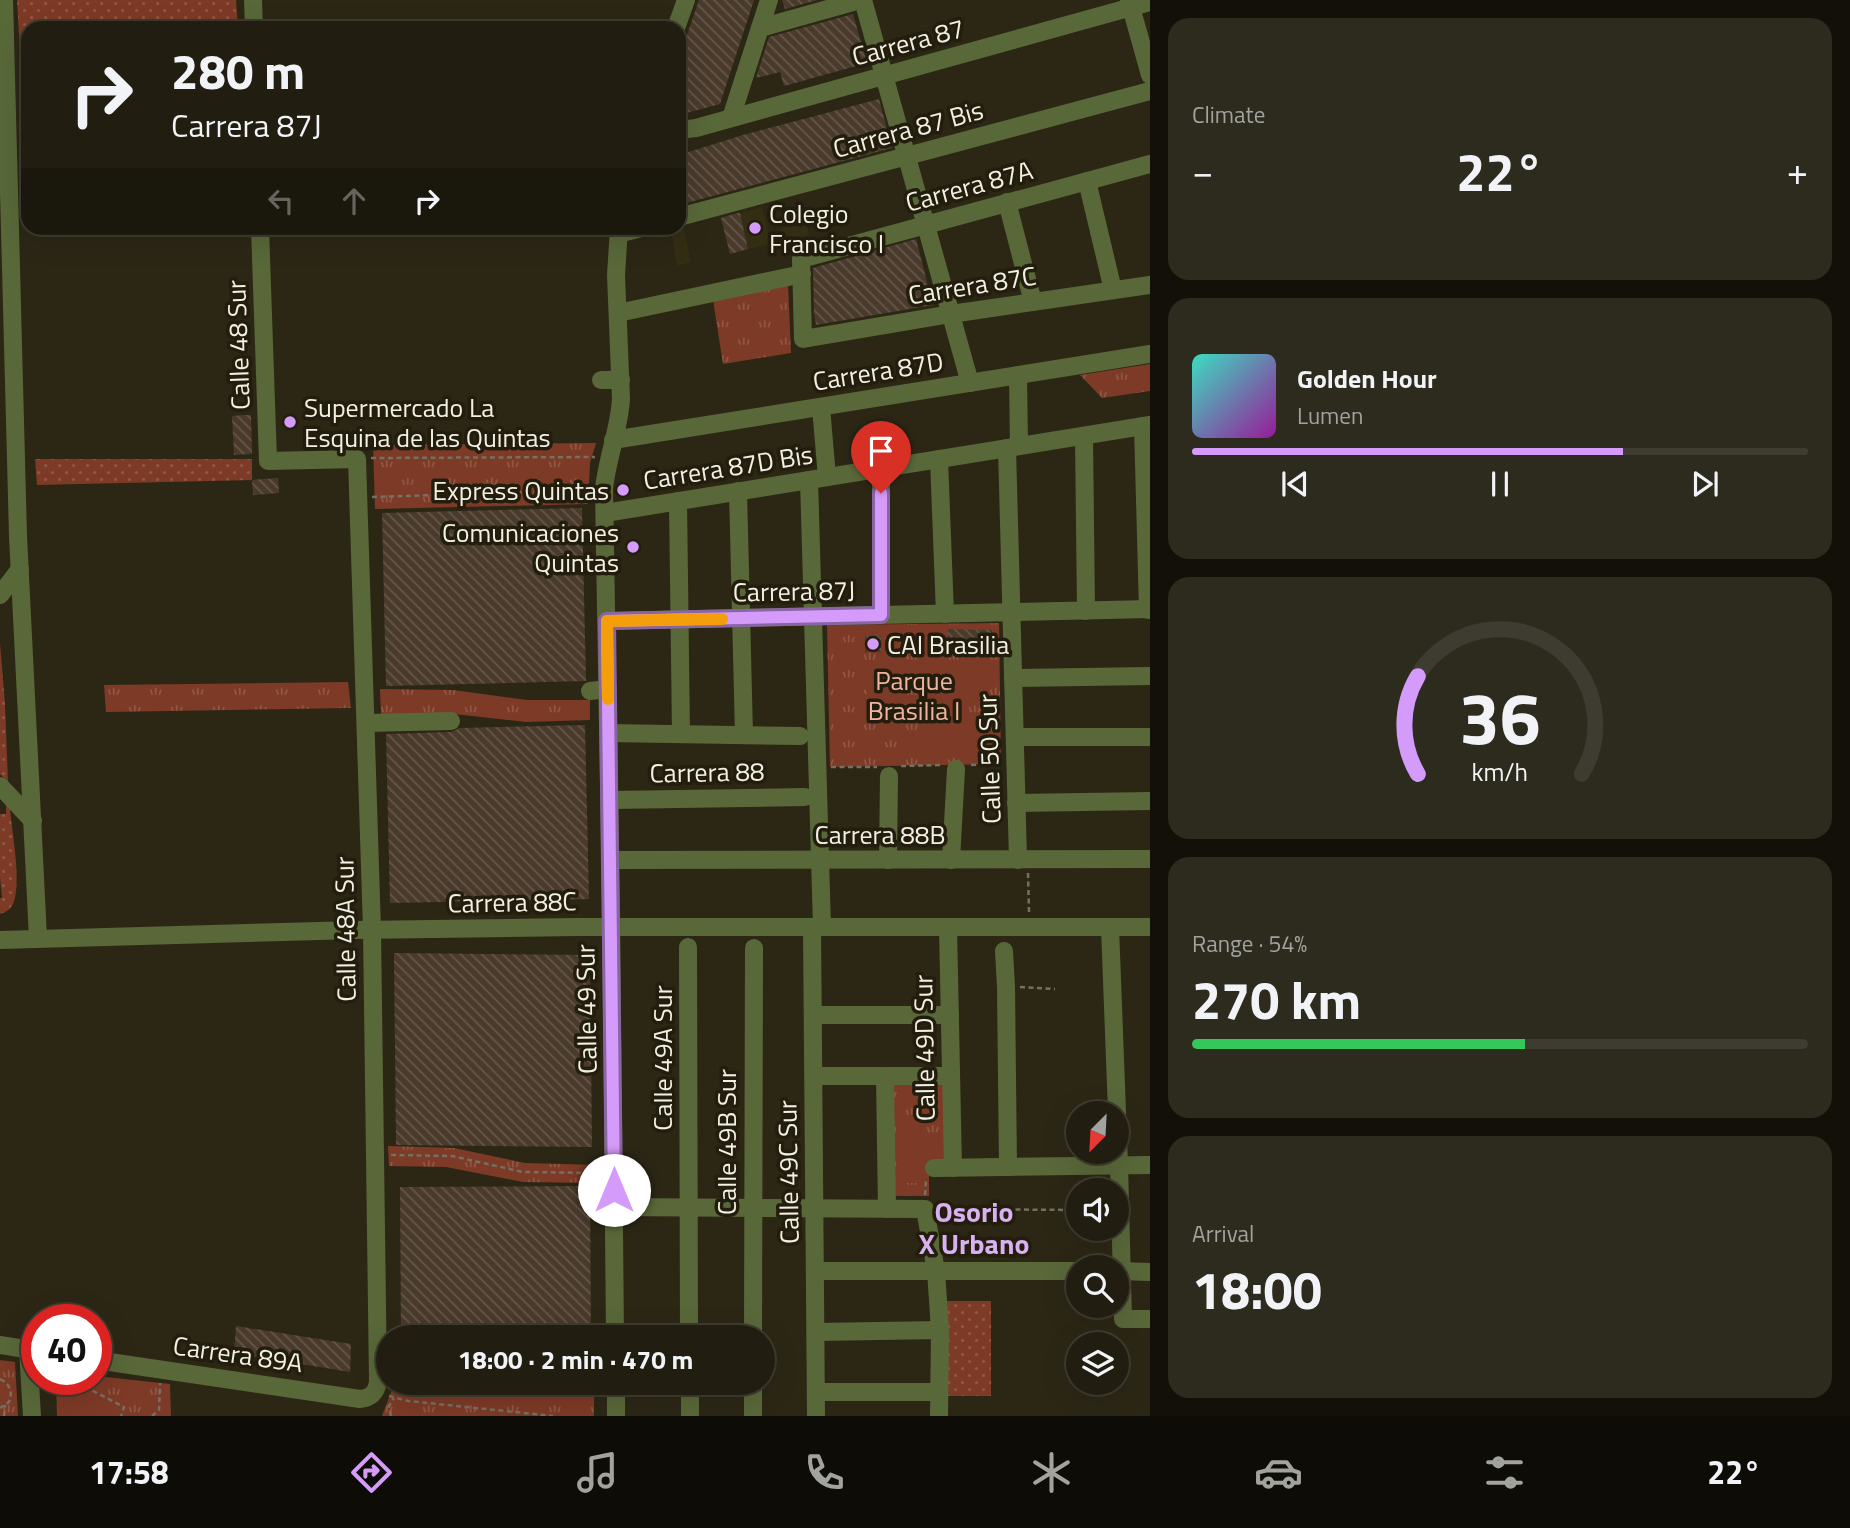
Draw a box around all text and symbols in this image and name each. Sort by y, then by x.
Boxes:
street label: Carrera 87 [847,8,969,76]
text: 280 m [171,33,305,108]
icon: right [56,49,147,140]
street label: Carrera 87 Bis [828,90,988,168]
text: Climate [1192,97,1265,132]
text: Carrera 87J [171,101,322,149]
text: 22° [1456,132,1544,211]
text: − [1192,142,1213,200]
text: + [1787,142,1808,200]
street label: Carrera 87A [901,150,1037,222]
icon: left [262,182,300,220]
icon: ahead [335,182,373,220]
icon: right [408,182,446,220]
place label: Colegio Francisco I [769,194,884,263]
marker: Colegio Francisco I [747,220,763,236]
street label: Carrera 87C [905,256,1039,314]
street label: Calle 48 Sur [216,279,260,411]
street label: Carrera 87D [810,341,946,401]
text: Golden Hour [1297,359,1437,398]
place label: Supermercado La Esquina de las Quintas [304,388,551,457]
text: Lumen [1297,398,1363,433]
marker: Supermercado La Esquina de las Quintas [282,414,298,430]
pin [851,421,911,493]
icon: arrive [862,432,900,470]
street label: Carrera 87D Bis [640,434,816,500]
icon: previous [1276,465,1314,503]
icon: pause [1481,465,1519,503]
icon: next [1686,465,1724,503]
place label: Express Quintas [433,471,609,510]
marker: Express Quintas [615,482,631,498]
place label: Comunicaciones Quintas [442,513,619,582]
marker: Comunicaciones Quintas [625,539,641,555]
street label: Carrera 87J [732,570,856,612]
place label: CAI Brasilia [887,625,1009,664]
marker: CAI Brasilia [865,636,881,652]
park label: Parque Brasilia I [868,661,960,730]
text: 36 [1459,662,1541,772]
street label: Calle 50 Sur [967,693,1011,825]
street label: Carrera 88 [649,752,765,792]
text: km/h [1472,753,1528,791]
street label: Carrera 88B [815,815,945,854]
street label: Calle 48A Sur [324,856,366,1002]
street label: Carrera 88C [447,881,577,923]
text: Range · 54% [1192,926,1307,961]
street label: Calle 49 Sur [565,944,607,1074]
text: 270 km [1192,960,1361,1039]
street label: Calle 49D Sur [903,974,945,1122]
street label: Calle 49A Sur [643,985,682,1131]
street label: Calle 49B Sur [707,1069,746,1215]
street label: Calle 49C Sur [767,1100,809,1244]
north arrow [1066,1101,1129,1164]
map controls [1066,1101,1129,1395]
position arrow [577,1153,651,1227]
button: sound [1066,1178,1129,1241]
district label: Osorio X Urbano [919,1190,1029,1265]
text: Arrival [1192,1216,1254,1251]
text: 18:00 [1192,1250,1322,1329]
button: search [1066,1255,1129,1318]
speed limit sign: 40 [21,1304,112,1395]
street label: Carrera 89A [171,1326,305,1382]
button: layers [1066,1332,1129,1395]
text: 18:00 · 2 min · 470 m [458,1340,693,1379]
text: 17:58 [89,1448,169,1496]
icon: directions [347,1448,396,1497]
icon: music [573,1448,622,1497]
icon: phone [800,1448,849,1497]
icon: climate [1027,1448,1076,1497]
icon: car [1254,1448,1303,1497]
icon: filters [1480,1448,1529,1497]
text: 22° [1707,1448,1761,1496]

